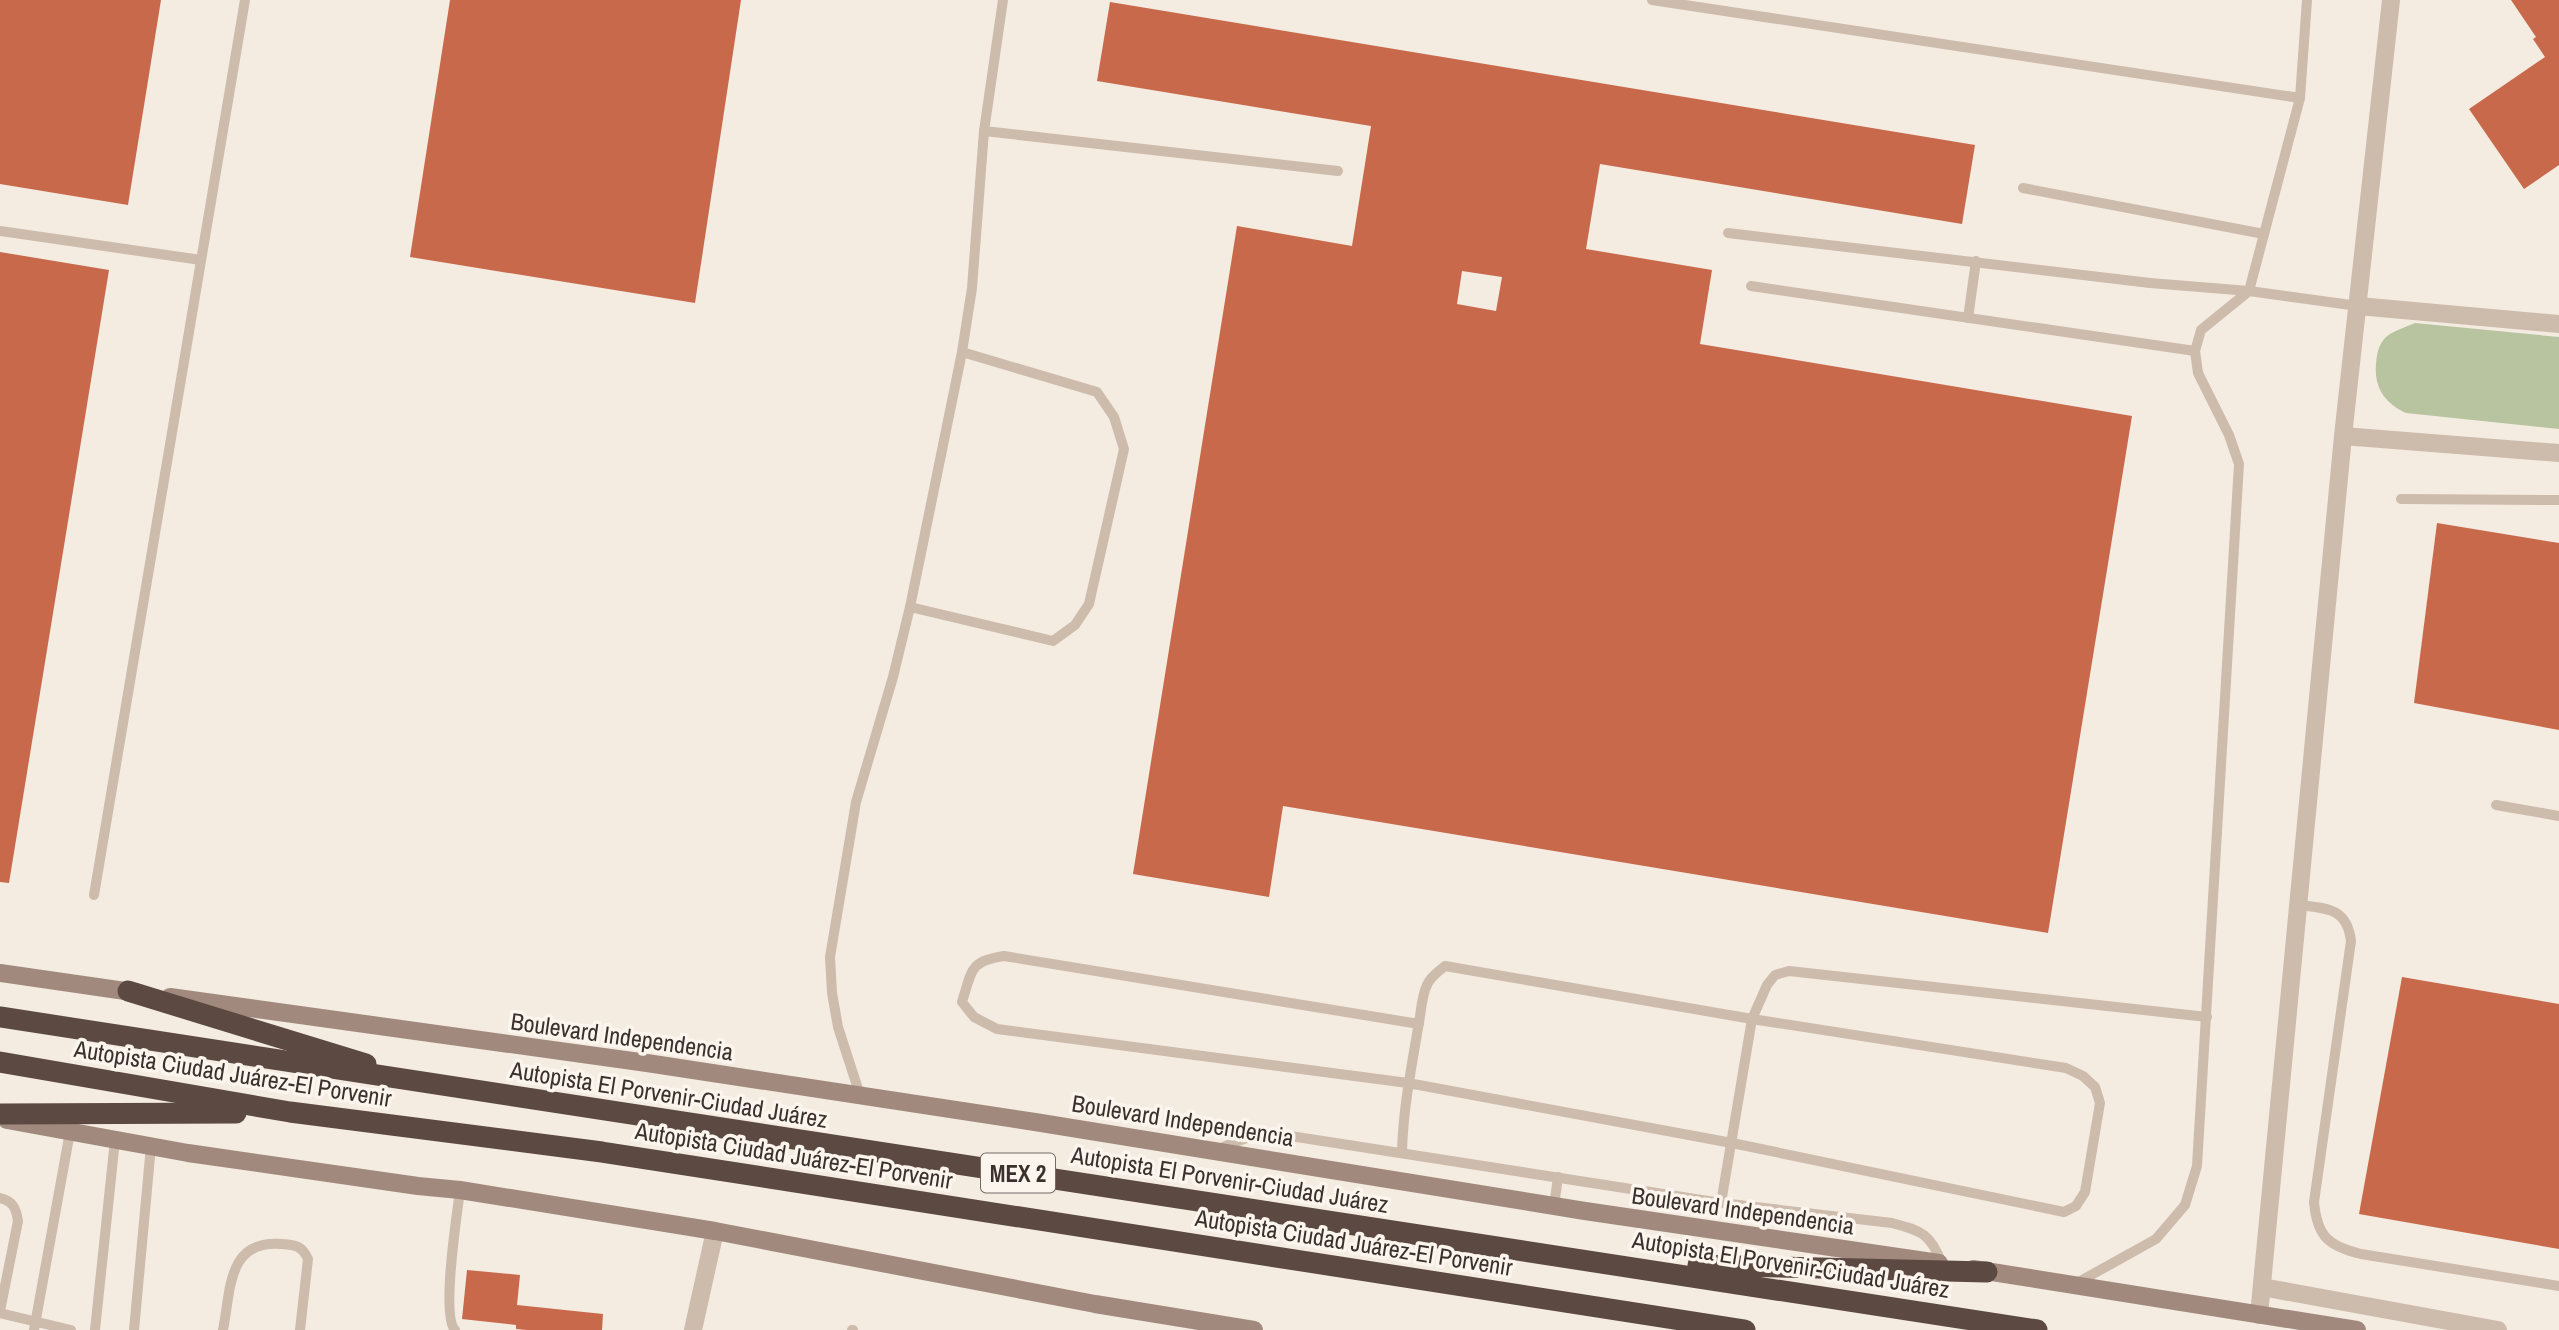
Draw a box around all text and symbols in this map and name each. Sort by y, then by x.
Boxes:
street label: Boulevard Independencia [509,1005,735,1067]
street label: Autopista Ciudad Juárez-El Porvenir [71,1032,394,1114]
street label: Autopista El Porvenir-Ciudad Juárez [507,1053,830,1135]
street label: Boulevard Independencia [1070,1087,1296,1153]
street label: Autopista Ciudad Juárez-El Porvenir [632,1114,955,1196]
street label: Autopista El Porvenir-Ciudad Juárez [1068,1138,1391,1220]
road number: MEX 2 [981,1154,1055,1192]
street label: Boulevard Independencia [1630,1179,1856,1241]
street label: Autopista Ciudad Juárez-El Porvenir [1192,1201,1515,1283]
street label: Autopista El Porvenir-Ciudad Juárez [1629,1223,1952,1305]

